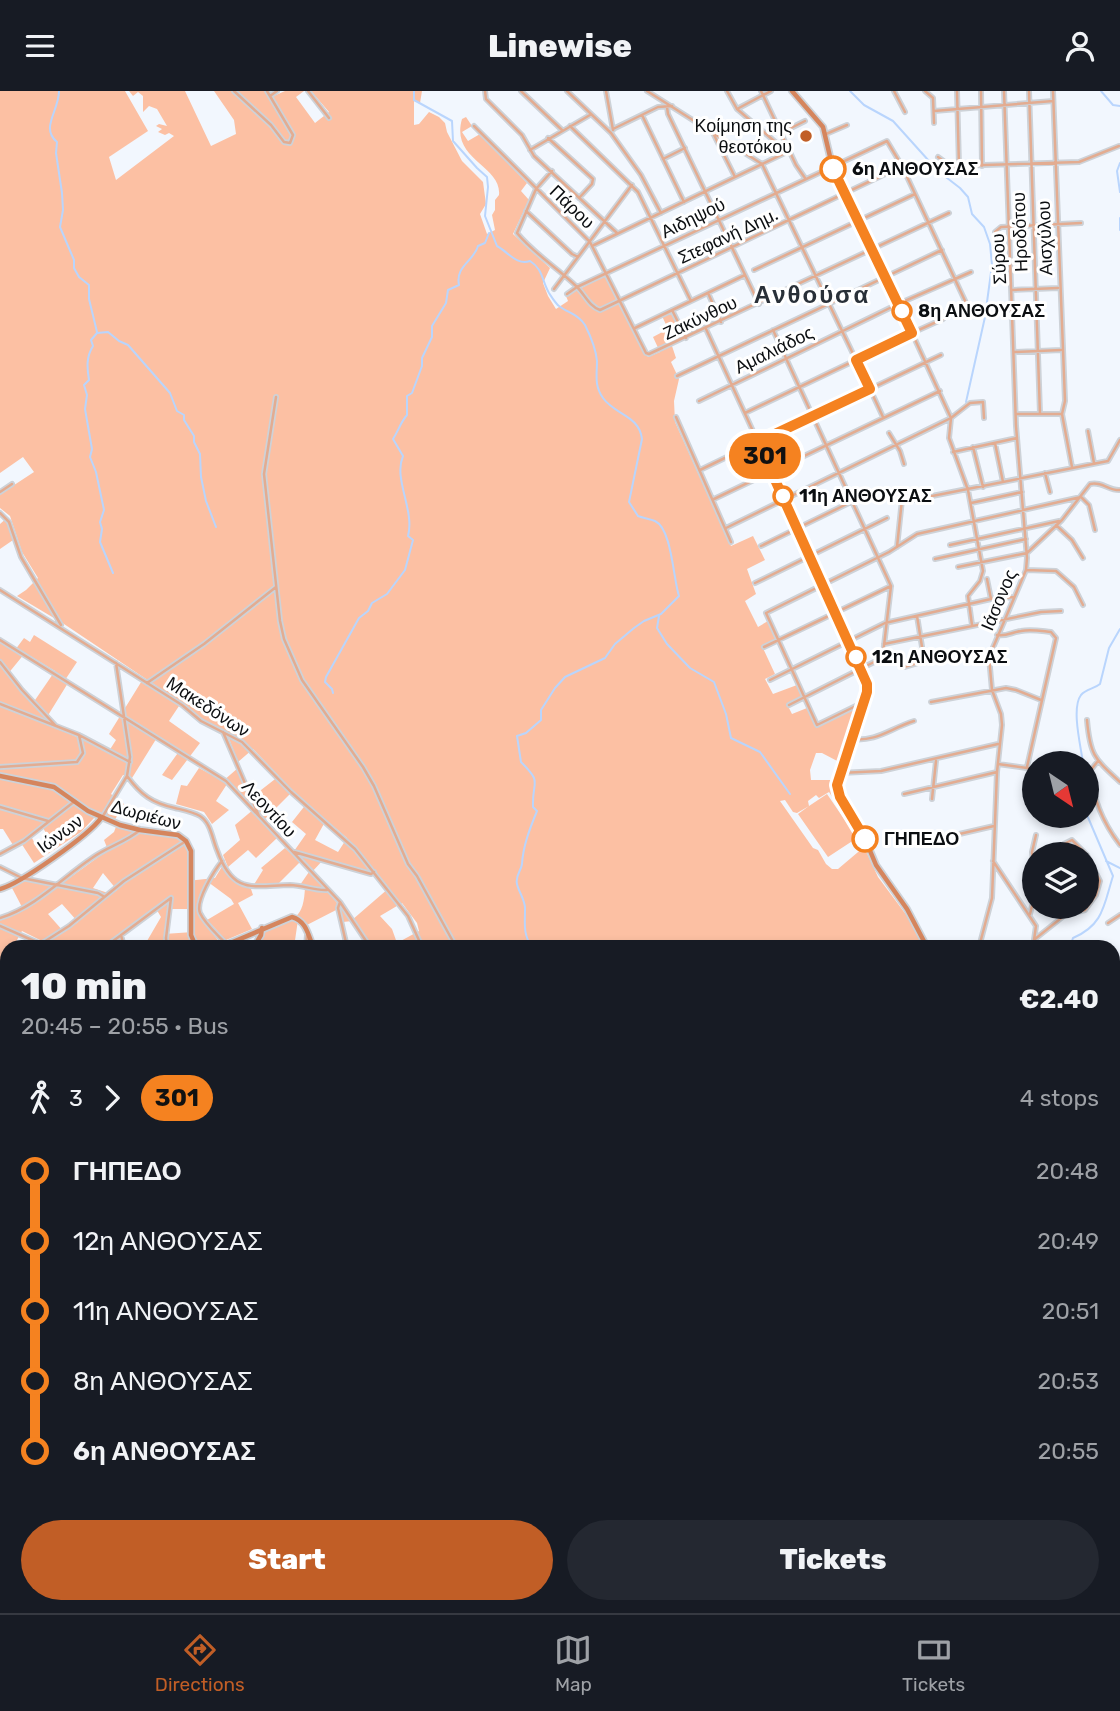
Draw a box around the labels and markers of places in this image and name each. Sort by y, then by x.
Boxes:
place label: Κοίμηση της θεοτόκου [694,115,792,158]
marker: Κοίμηση της θεοτόκου [798,128,814,144]
marker: 6η ΑΝΘΟΥΣΑΣ [820,156,846,182]
place label: 6η ΑΝΘΟΥΣΑΣ [852,158,979,180]
place label: 8η ΑΝΘΟΥΣΑΣ [918,300,1045,322]
marker: 8η ΑΝΘΟΥΣΑΣ [892,301,912,321]
place label: 11η ΑΝΘΟΥΣΑΣ [799,485,932,507]
marker: 11η ΑΝΘΟΥΣΑΣ [773,486,793,506]
place label: 12η ΑΝΘΟΥΣΑΣ [872,646,1008,668]
marker: 12η ΑΝΘΟΥΣΑΣ [846,647,866,667]
marker: ΓΗΠΕΔΟ [852,826,878,852]
place label: ΓΗΠΕΔΟ [884,828,959,850]

